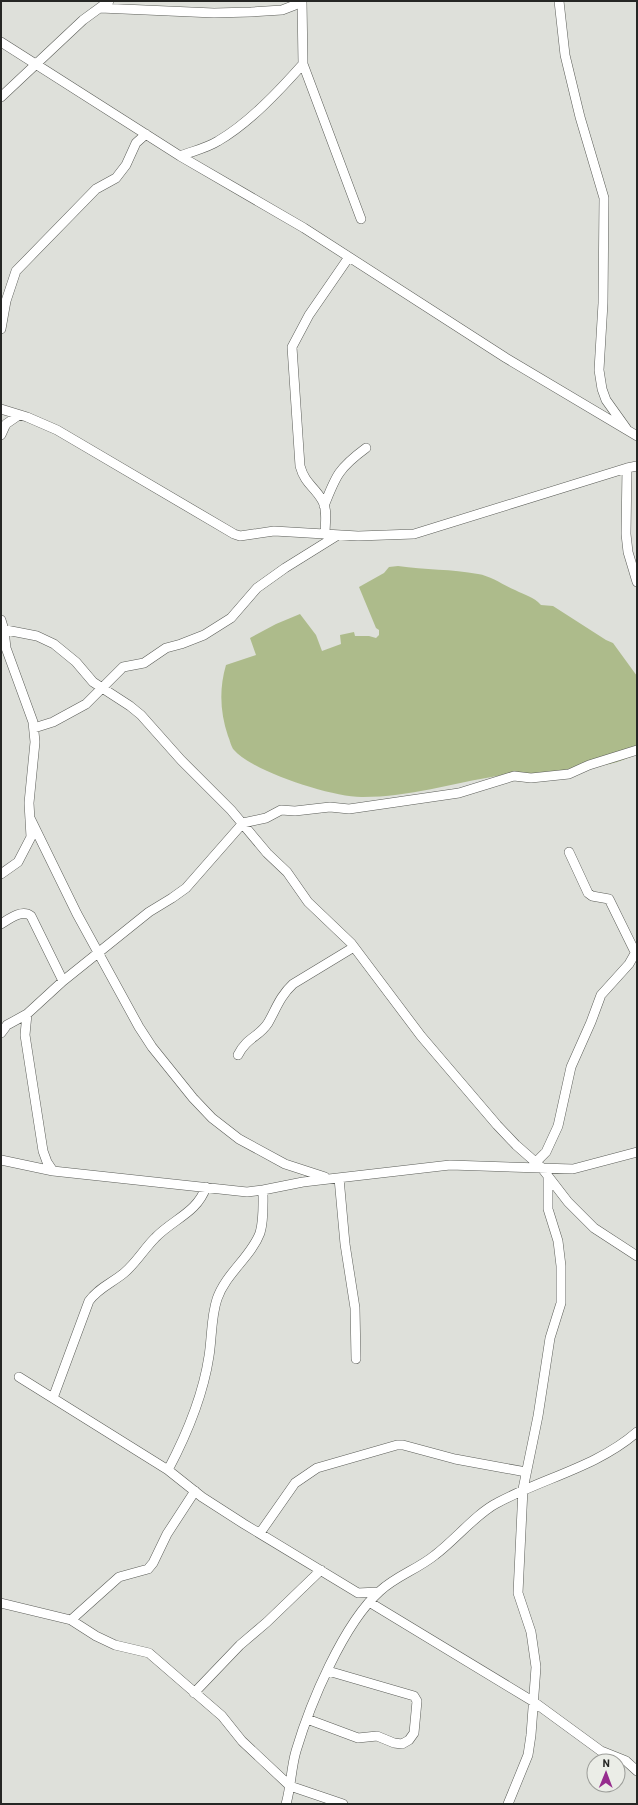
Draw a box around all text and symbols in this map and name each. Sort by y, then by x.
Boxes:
north arrow [586,1753,626,1793]
text: N [602,1756,610,1769]

